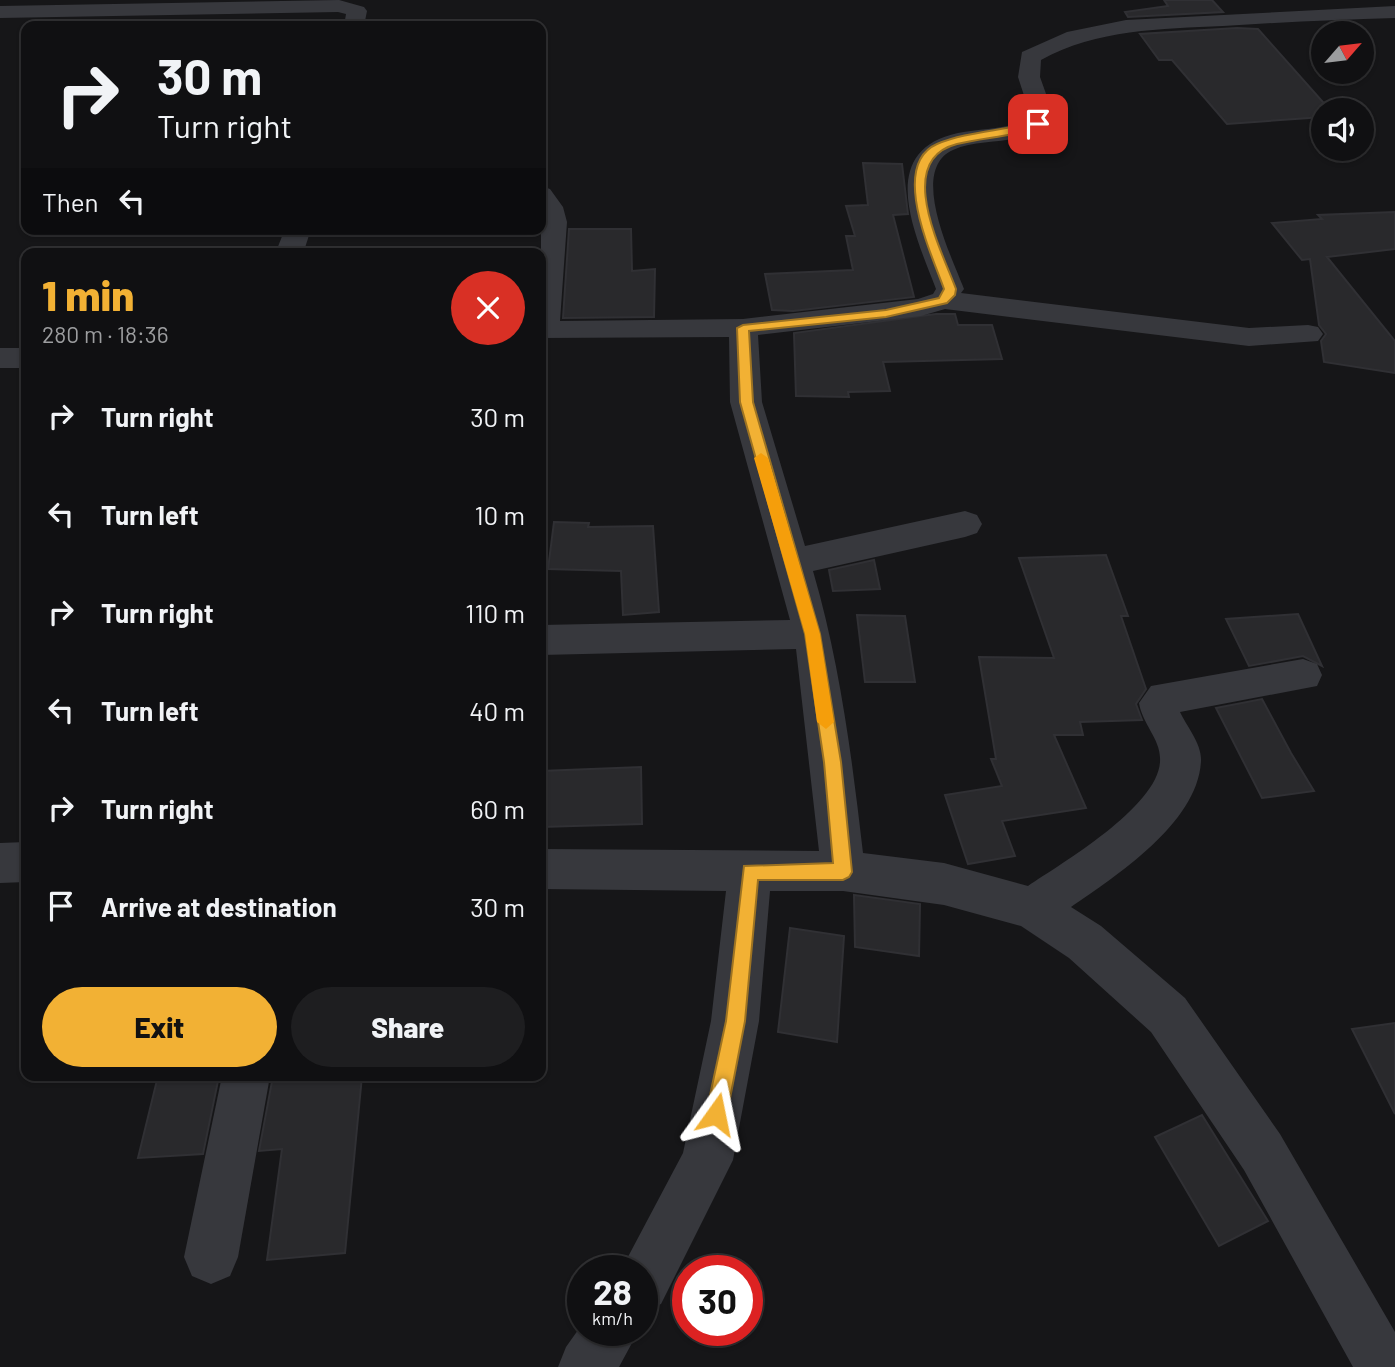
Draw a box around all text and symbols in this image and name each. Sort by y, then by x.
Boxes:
north arrow [1311,21,1374,84]
map controls [1311,21,1374,161]
text: 30 m [157,46,262,105]
icon: right [42,49,133,140]
pin [1008,94,1068,154]
button: sound [1311,98,1374,161]
icon: arrive [1019,105,1057,143]
text: Turn right [157,106,292,144]
icon: left [113,182,151,220]
text: Then [42,186,99,217]
text: 1 min [42,269,134,319]
button: close [451,271,525,345]
text: 280 m · 18:36 [42,320,168,348]
icon: right [42,397,80,435]
text: Turn right [101,401,214,432]
text: 30 m [470,401,525,432]
icon: left [42,495,80,533]
text: Turn left [101,499,199,530]
text: 10 m [475,499,525,530]
icon: right [42,593,80,631]
text: Turn right [101,597,214,628]
text: 110 m [465,597,525,628]
icon: left [42,691,80,729]
text: Turn left [101,695,199,726]
text: 40 m [469,695,525,726]
icon: right [42,789,80,827]
text: Turn right [101,793,214,824]
text: 60 m [470,793,525,824]
icon: arrive [42,887,80,925]
text: Arrive at destination [101,891,337,922]
text: 30 m [470,891,525,922]
button: Exit [42,987,277,1067]
button: Share [291,987,525,1067]
position arrow [679,1077,753,1151]
speed limit sign: 30 [672,1255,763,1346]
text: 28 [593,1270,632,1312]
text: km/h [592,1307,633,1329]

